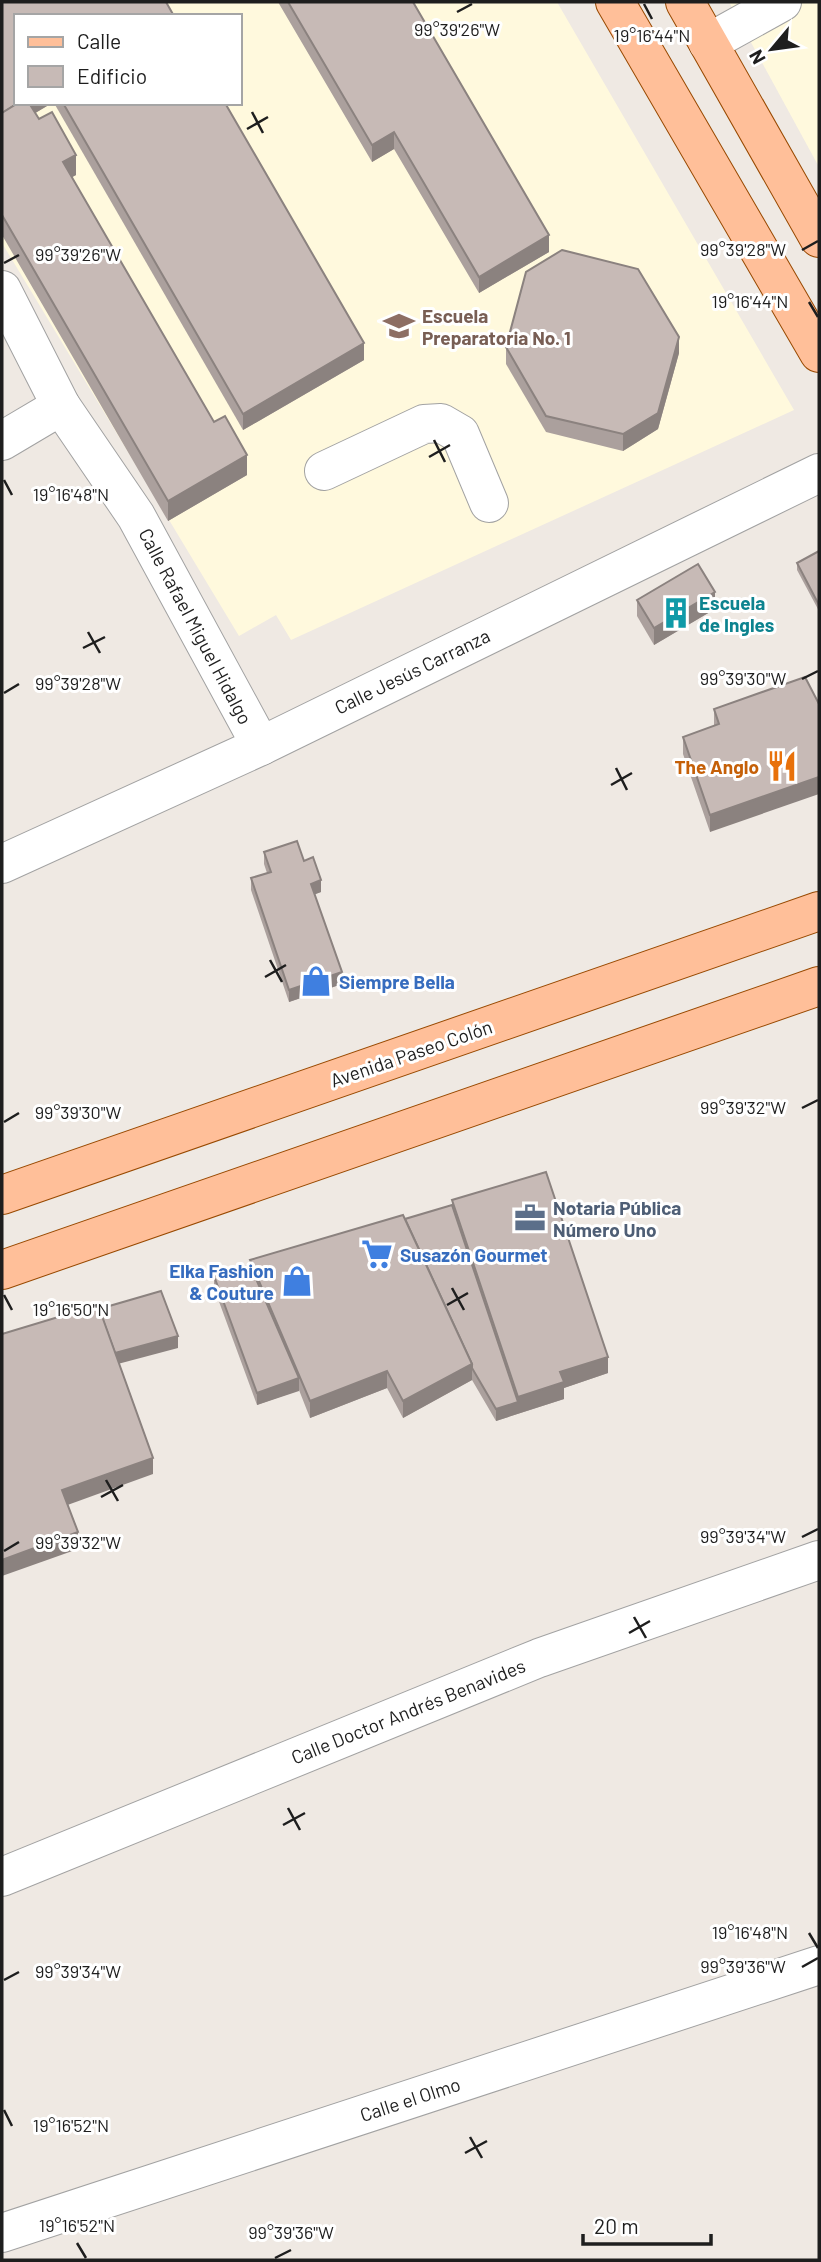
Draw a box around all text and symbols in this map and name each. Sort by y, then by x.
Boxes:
legend [14,14,242,105]
north arrow [737,14,807,84]
text: 99°39'26"W [414,18,500,40]
text: 19°16'44"N [614,24,690,46]
text: Calle [77,28,121,53]
text: N [744,46,770,69]
text: Edificio [77,63,147,88]
text: 99°39'28"W [700,238,786,260]
text: 99°39'26"W [35,243,121,265]
text: 19°16'44"N [712,290,788,312]
place label: Escuela Preparatoria No. 1 [422,304,571,349]
school or university icon: Escuela Preparatoria No. 1 [382,309,416,343]
text: 19°16'48"N [33,483,109,505]
street label: Calle Rafael Miguel Hidalgo [134,524,258,728]
place label: Escuela de Ingles [699,591,774,636]
building icon: Escuela de Ingles [659,596,693,630]
street label: Calle Jesús Carranza [331,623,493,719]
text: 99°39'30"W [700,667,786,689]
text: 99°39'28"W [35,672,121,694]
restaurant icon: The Anglo [765,749,799,783]
place label: The Anglo [674,755,759,778]
shop icon: Siempre Bella [299,964,333,998]
place label: Siempre Bella [339,970,455,993]
street label: Avenida Paseo Colón [327,1014,495,1092]
text: 99°39'32"W [700,1096,786,1118]
text: 99°39'30"W [35,1101,121,1123]
place label: Notaria Pública Número Uno [553,1196,681,1241]
office icon: Notaria Pública Número Uno [513,1201,547,1235]
supermarket icon: Susazón Gourmet [360,1237,394,1271]
place label: Susazón Gourmet [400,1243,548,1266]
place label: Elka Fashion & Couture [169,1259,274,1304]
shop icon: Elka Fashion & Couture [280,1264,314,1298]
text: 19°16'50"N [33,1298,109,1320]
text: 99°39'34"W [700,1525,786,1547]
text: 99°39'32"W [35,1531,121,1553]
street label: Calle Doctor Andrés Benavides [288,1653,528,1769]
text: 19°16'48"N [712,1921,788,1943]
text: 99°39'36"W [700,1955,786,1977]
text: 99°39'34"W [35,1960,121,1982]
street label: Calle el Olmo [357,2072,463,2126]
text: 19°16'52"N [33,2114,109,2136]
scale bar [583,2202,711,2246]
text: 20 m [594,2213,639,2238]
text: 19°16'52"N [39,2214,115,2236]
text: 99°39'36"W [248,2221,334,2243]

